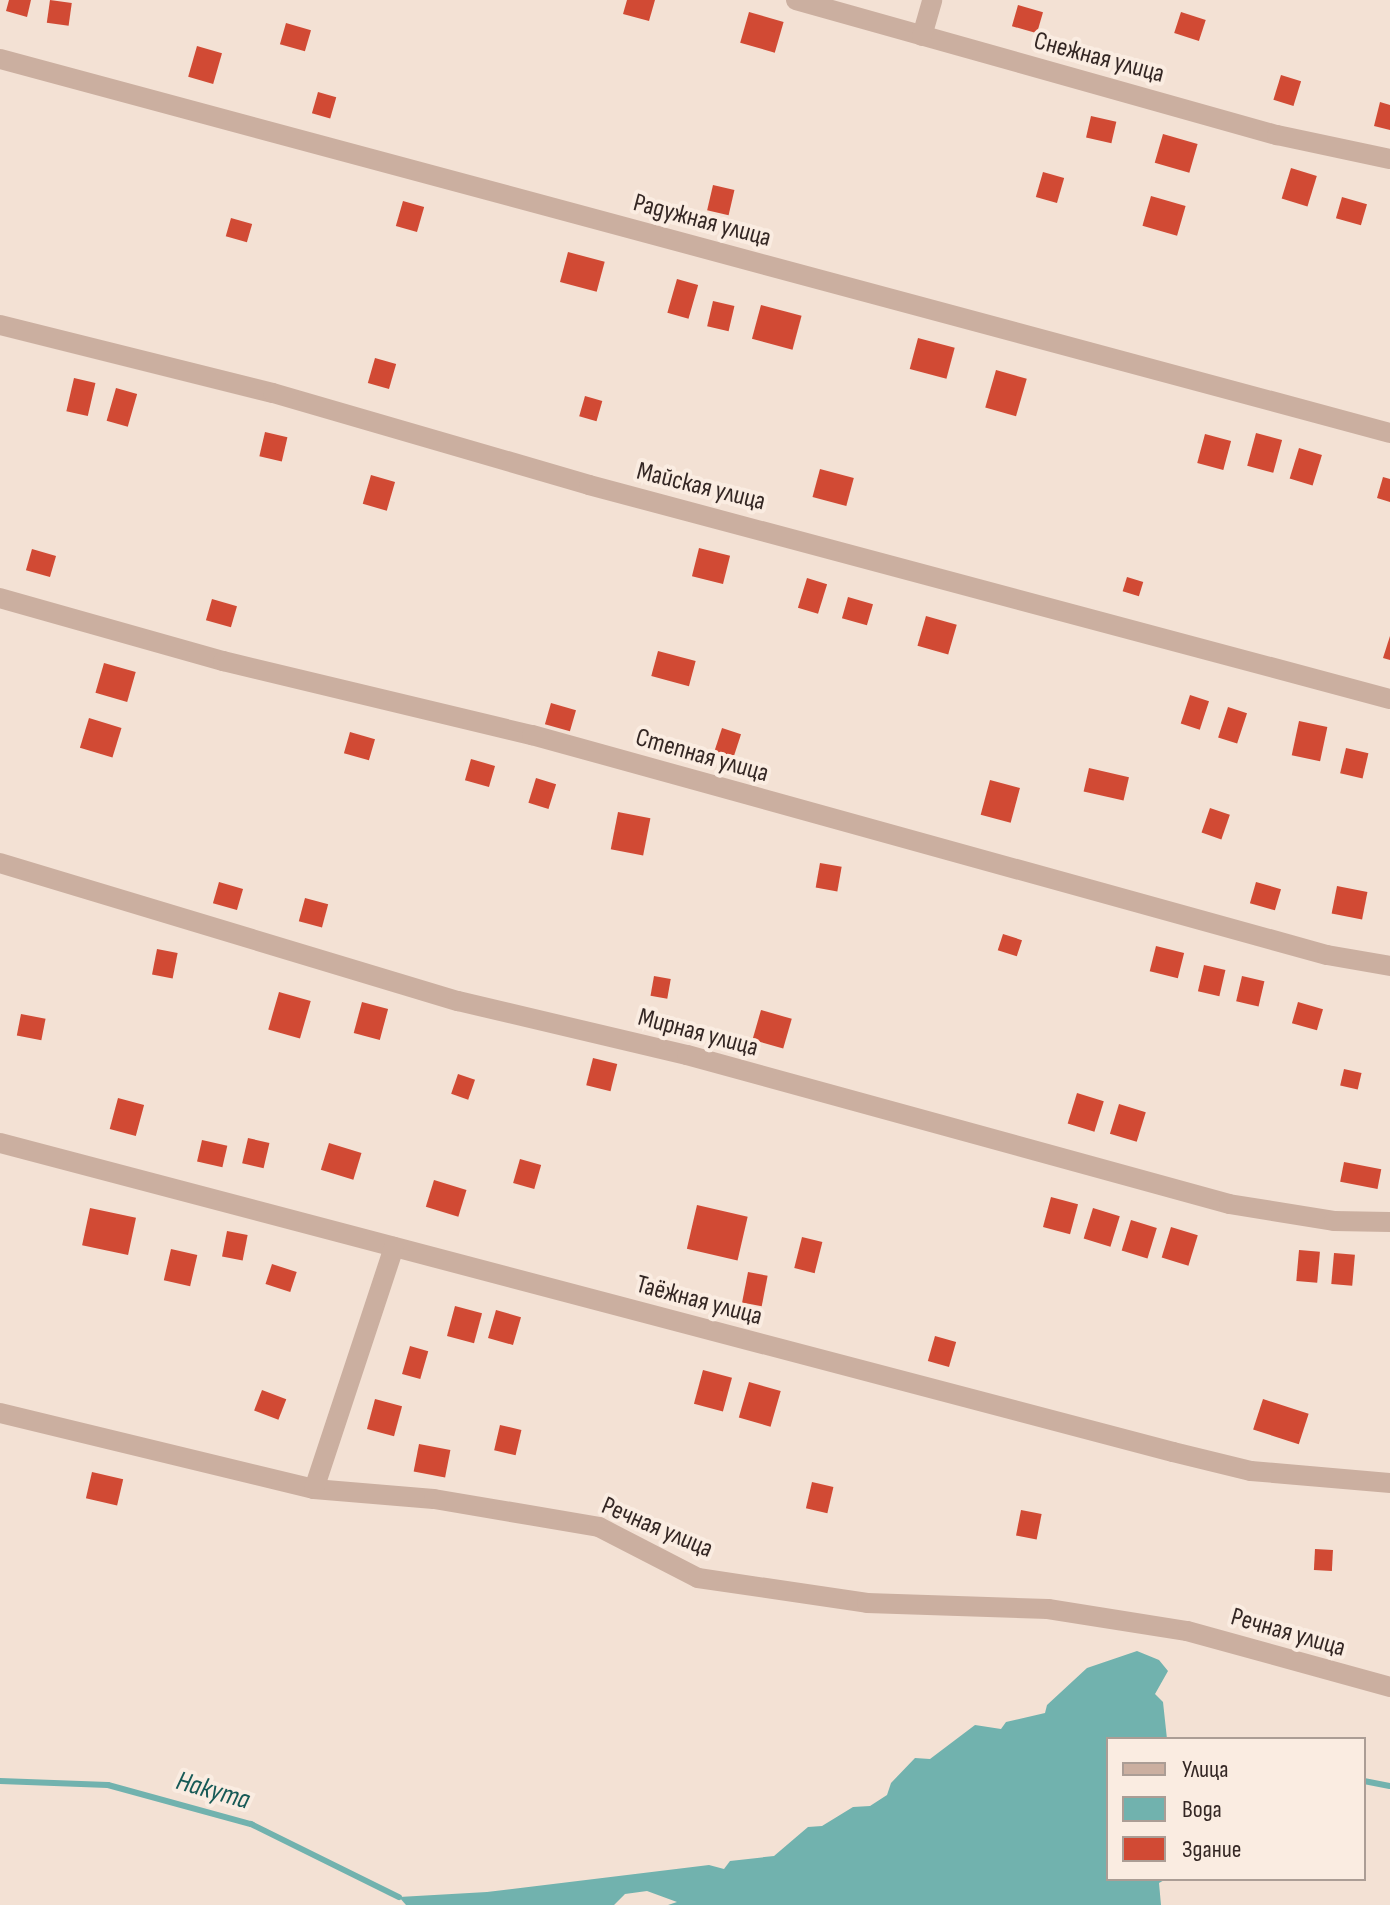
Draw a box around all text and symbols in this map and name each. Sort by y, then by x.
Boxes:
street label: Снежная улица [1030,26,1168,90]
street label: Радужная улица [630,188,774,254]
street label: Майская улица [633,456,769,518]
street label: Степная улица [632,722,772,790]
street label: Мирная улица [635,1002,761,1064]
street label: Таёжная улица [633,1269,765,1333]
street label: Речная улица [597,1491,717,1565]
street label: Речная улица [1227,1602,1349,1664]
legend [1106,1737,1366,1881]
text: Улица [1182,1755,1228,1784]
water label: Накута [172,1764,254,1818]
text: Вода [1182,1795,1222,1824]
text: Здание [1182,1835,1241,1864]

